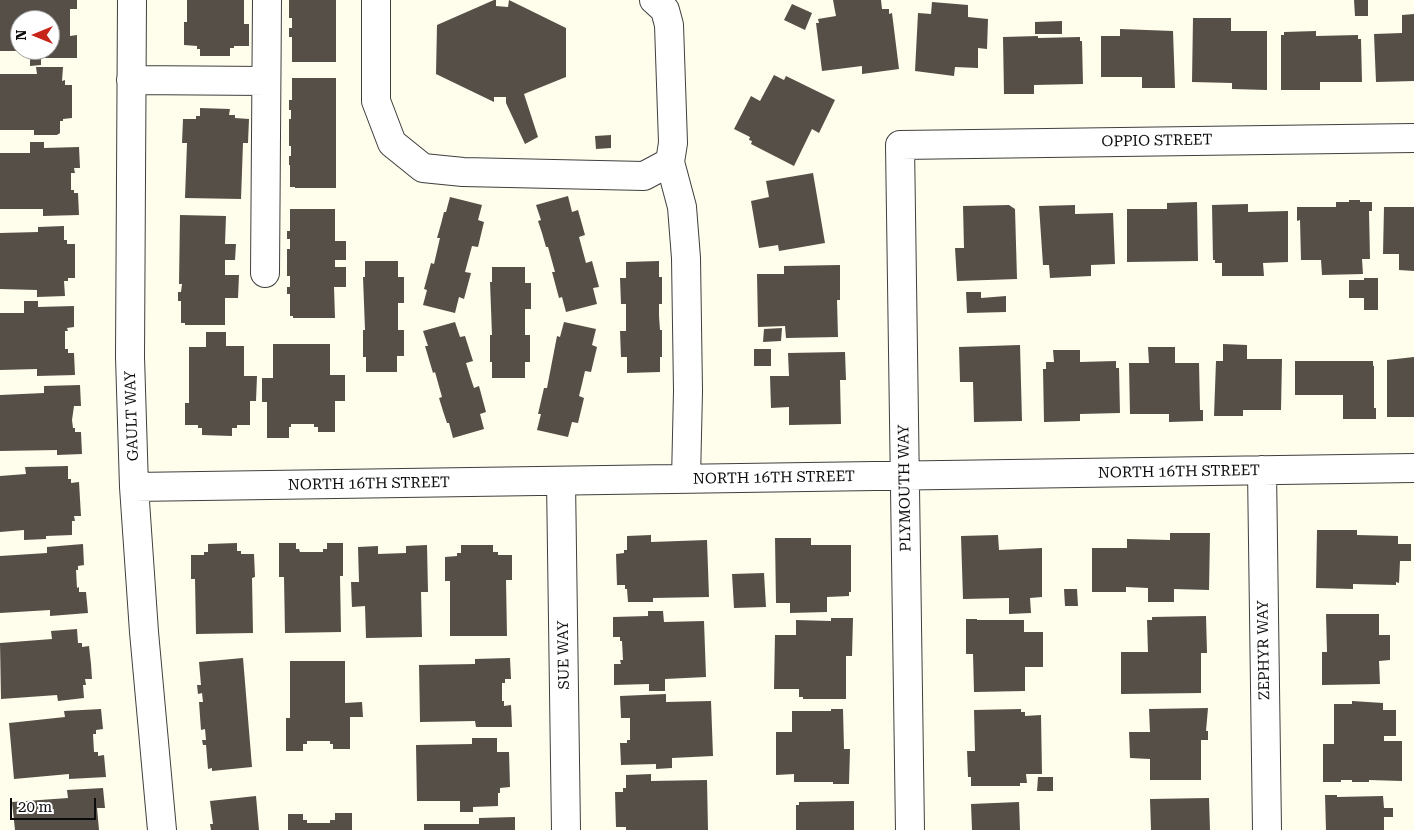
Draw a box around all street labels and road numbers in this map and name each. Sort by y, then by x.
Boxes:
street label: OPPIO STREET [1101,131,1213,151]
street label: GAULT WAY [121,370,143,462]
street label: PLYMOUTH WAY [895,424,915,552]
street label: NORTH 16TH STREET [1098,462,1260,482]
street label: NORTH 16TH STREET [693,468,855,488]
street label: NORTH 16TH STREET [288,474,450,494]
street label: ZEPHYR WAY [1254,600,1274,700]
street label: SUE WAY [554,620,574,690]

